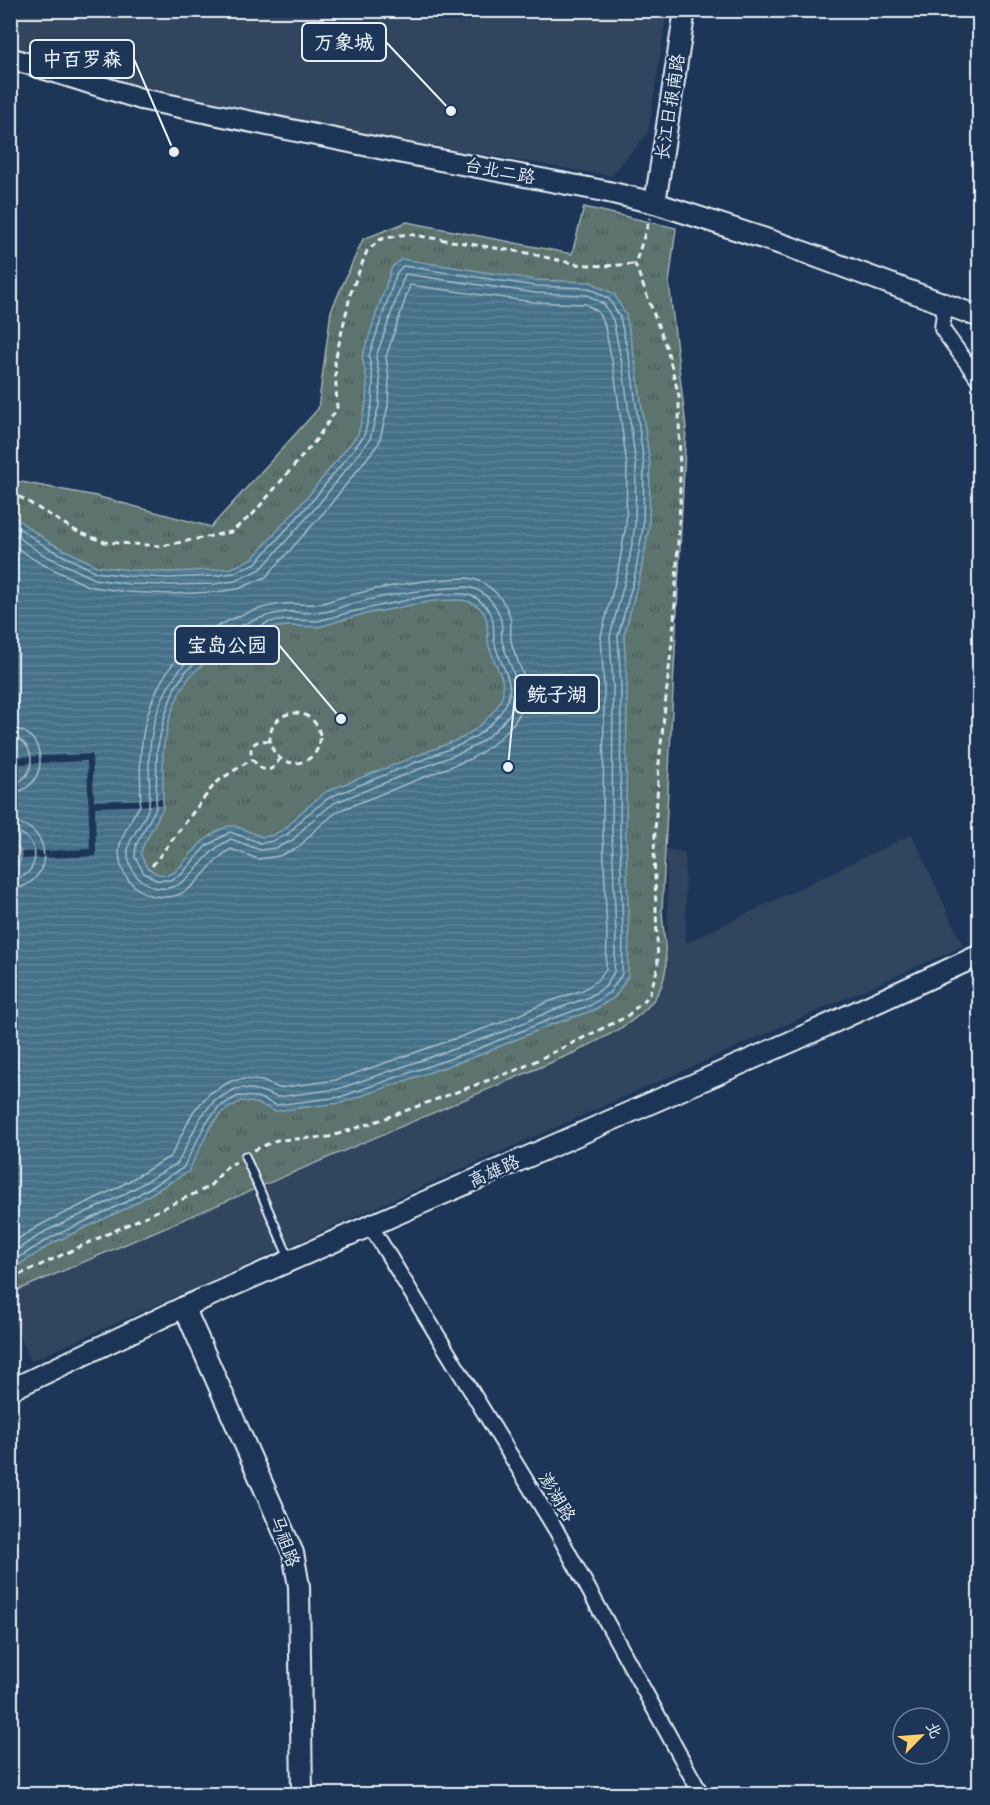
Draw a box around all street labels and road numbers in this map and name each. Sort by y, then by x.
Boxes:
street label: 长江日报南路 [652,52,689,162]
street label: 台北二路 [463,154,537,189]
street label: 高雄路 [465,1151,523,1192]
street label: 澎湖路 [534,1469,579,1526]
street label: 马祖路 [265,1512,304,1570]

